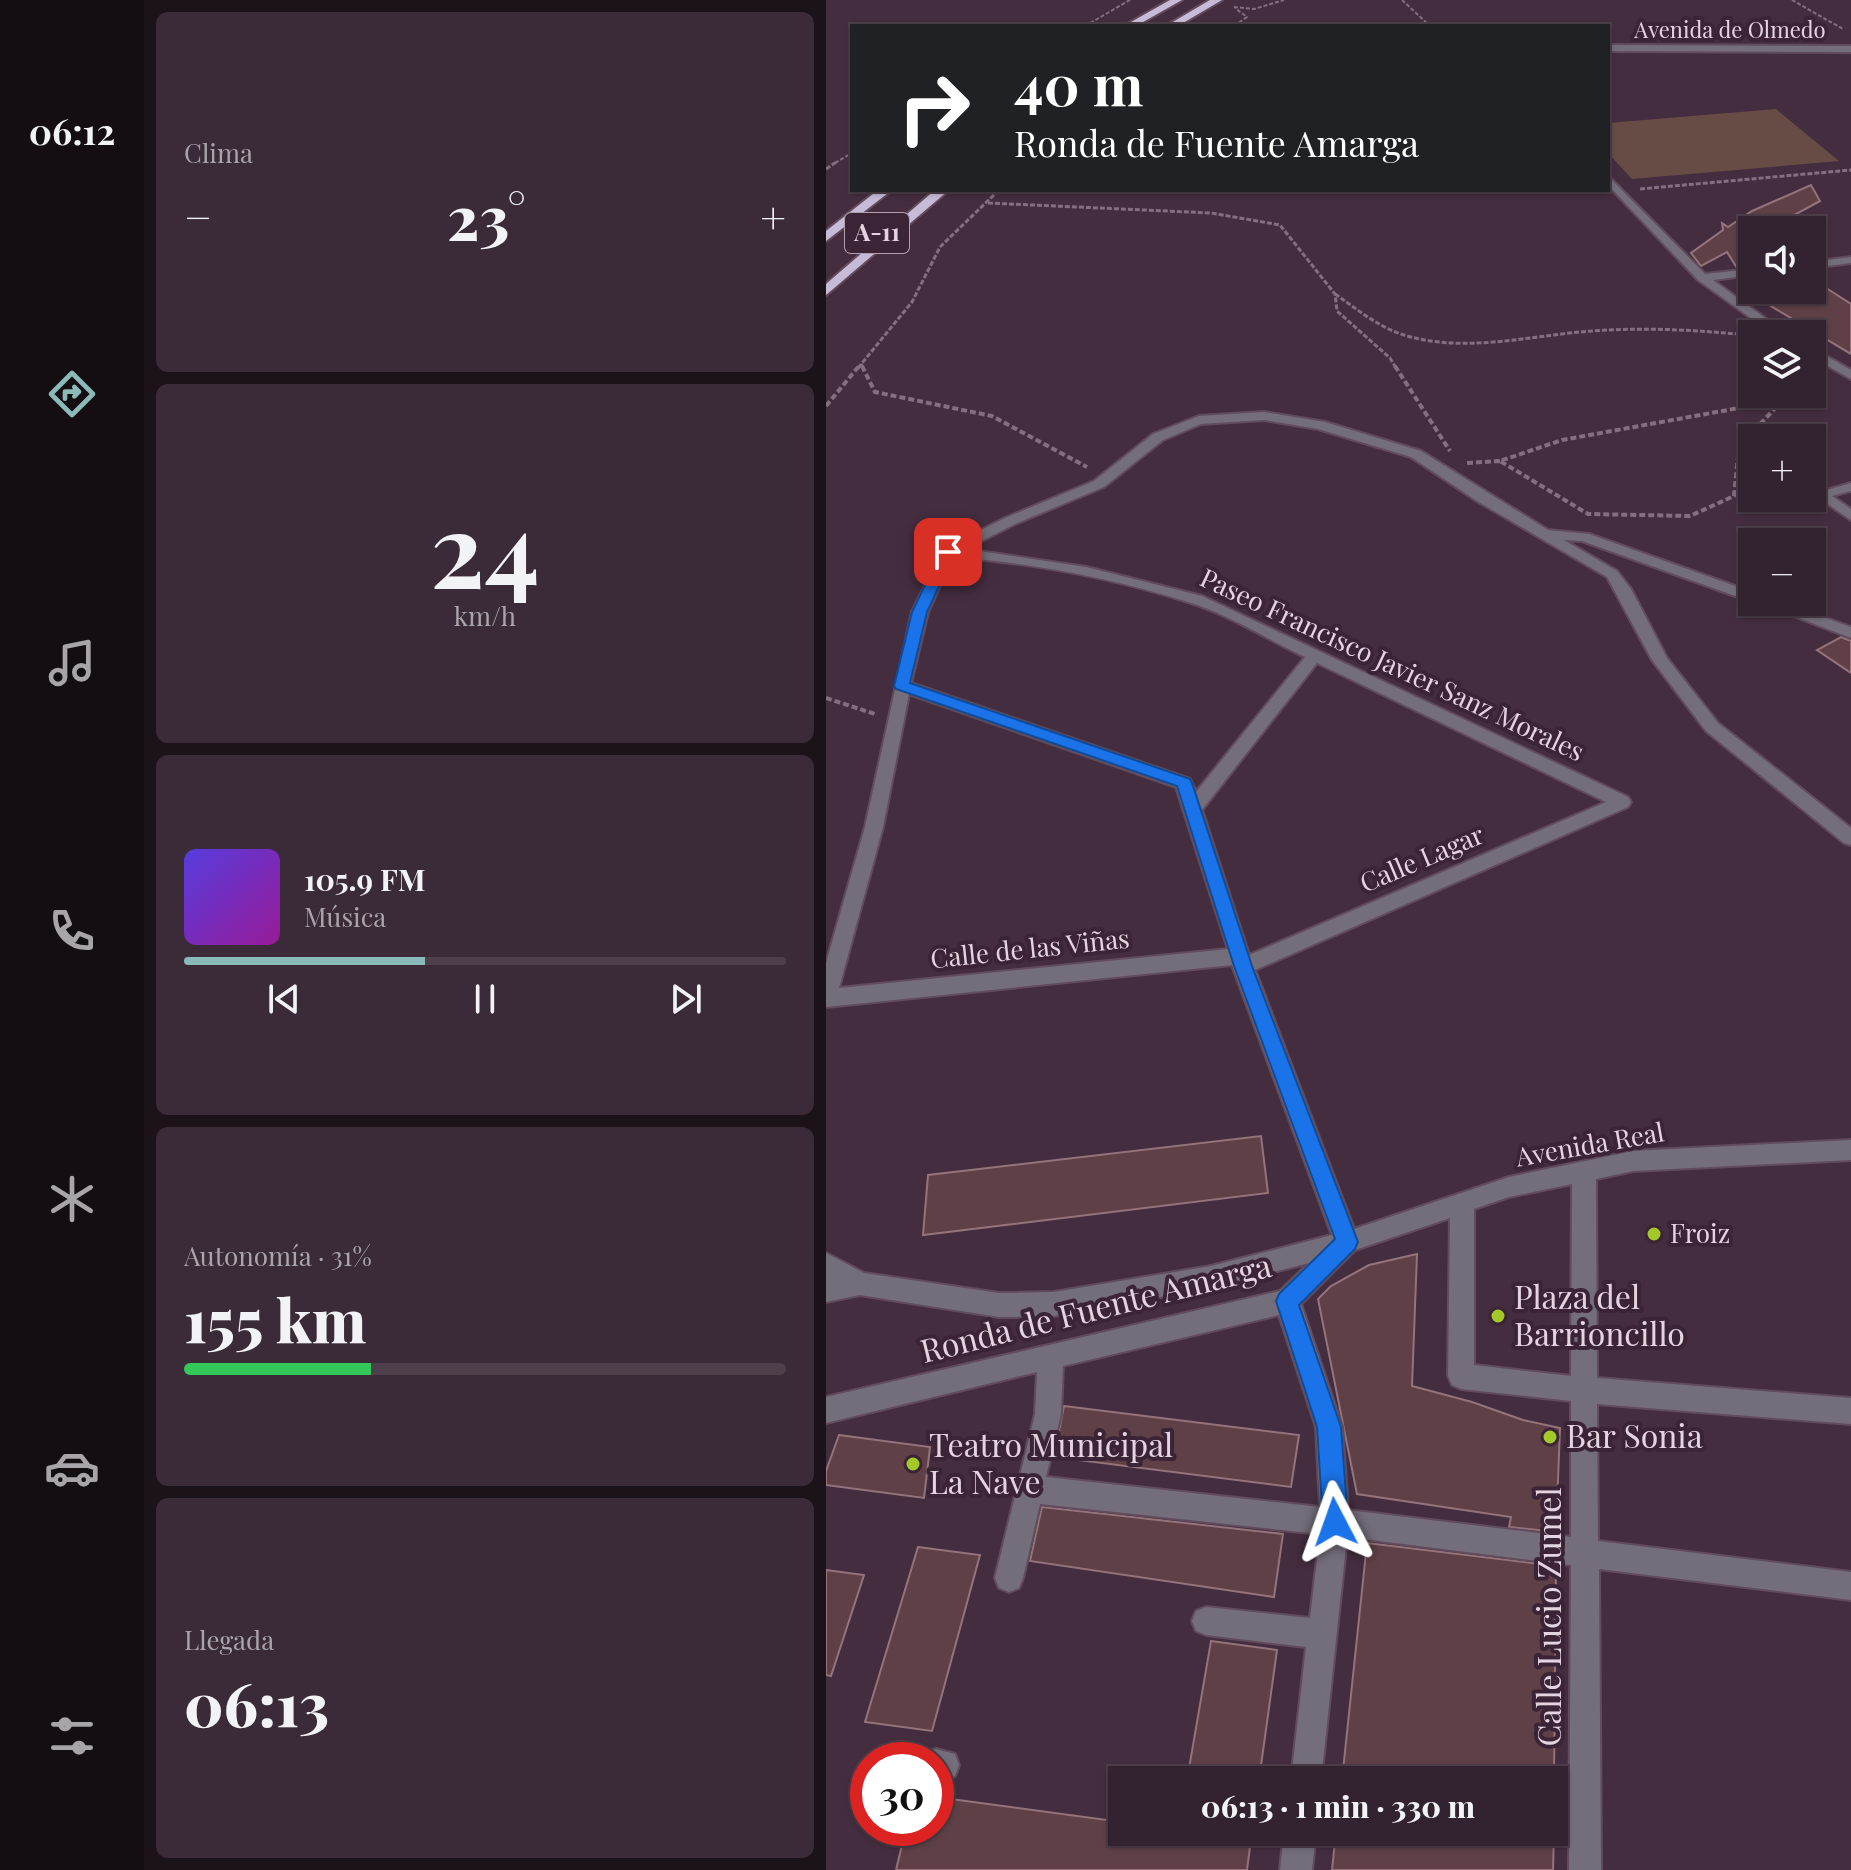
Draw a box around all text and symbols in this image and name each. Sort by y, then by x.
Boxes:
street label: Avenida de Olmedo [1633,14,1826,44]
text: 40 m [1014,46,1143,121]
icon: right [882,56,986,160]
text: 06:12 [29,106,115,154]
text: Ronda de Fuente Amarga [1014,118,1419,166]
text: Clima [184,135,253,170]
text: 23° [447,175,526,255]
text: − [184,186,212,245]
text: + [760,186,786,245]
road number: A-11 [845,213,909,253]
map controls [1738,216,1826,616]
button: sound [1738,216,1826,304]
button: layers [1738,320,1826,408]
icon: directions [44,366,100,422]
button: + [1738,424,1826,512]
text: 24 [430,476,540,615]
pin [914,518,982,586]
button: − [1738,528,1826,616]
icon: arrive [926,530,970,574]
street label: Paseo Francisco Javier Sanz Morales [1195,559,1590,768]
text: km/h [454,598,516,633]
icon: music [44,635,100,691]
street label: Calle Lagar [1354,816,1489,899]
text: 105.9 FM [304,859,426,899]
text: Música [304,899,386,934]
icon: phone [44,903,100,959]
street label: Calle de las Viñas [929,920,1131,975]
icon: previous [262,977,306,1021]
icon: pause [463,977,507,1021]
icon: next [664,977,708,1021]
street label: Avenida Real [1512,1113,1667,1174]
icon: climate [44,1171,100,1227]
place label: Froiz [1670,1215,1730,1250]
marker: Froiz [1645,1225,1663,1243]
text: Autonomía · 31% [184,1238,372,1273]
street label: Ronda de Fuente Amarga [916,1242,1275,1371]
place label: Plaza del Barrioncillo [1514,1274,1685,1354]
text: 155 km [184,1278,366,1358]
marker: Plaza del Barrioncillo [1489,1307,1507,1325]
place label: Bar Sonia [1566,1413,1703,1456]
place label: Teatro Municipal La Nave [929,1422,1173,1502]
marker: Bar Sonia [1541,1428,1559,1446]
icon: car [44,1440,100,1496]
marker: Teatro Municipal La Nave [904,1455,922,1473]
position arrow [1293,1480,1377,1564]
street label: Calle Lucio Zumel [1526,1487,1569,1747]
text: Llegada [184,1622,274,1657]
text: 06:13 [184,1662,329,1742]
icon: filters [44,1708,100,1764]
speed limit sign: 30 [850,1742,954,1846]
text: 06:13 · 1 min · 330 m [1201,1786,1475,1826]

